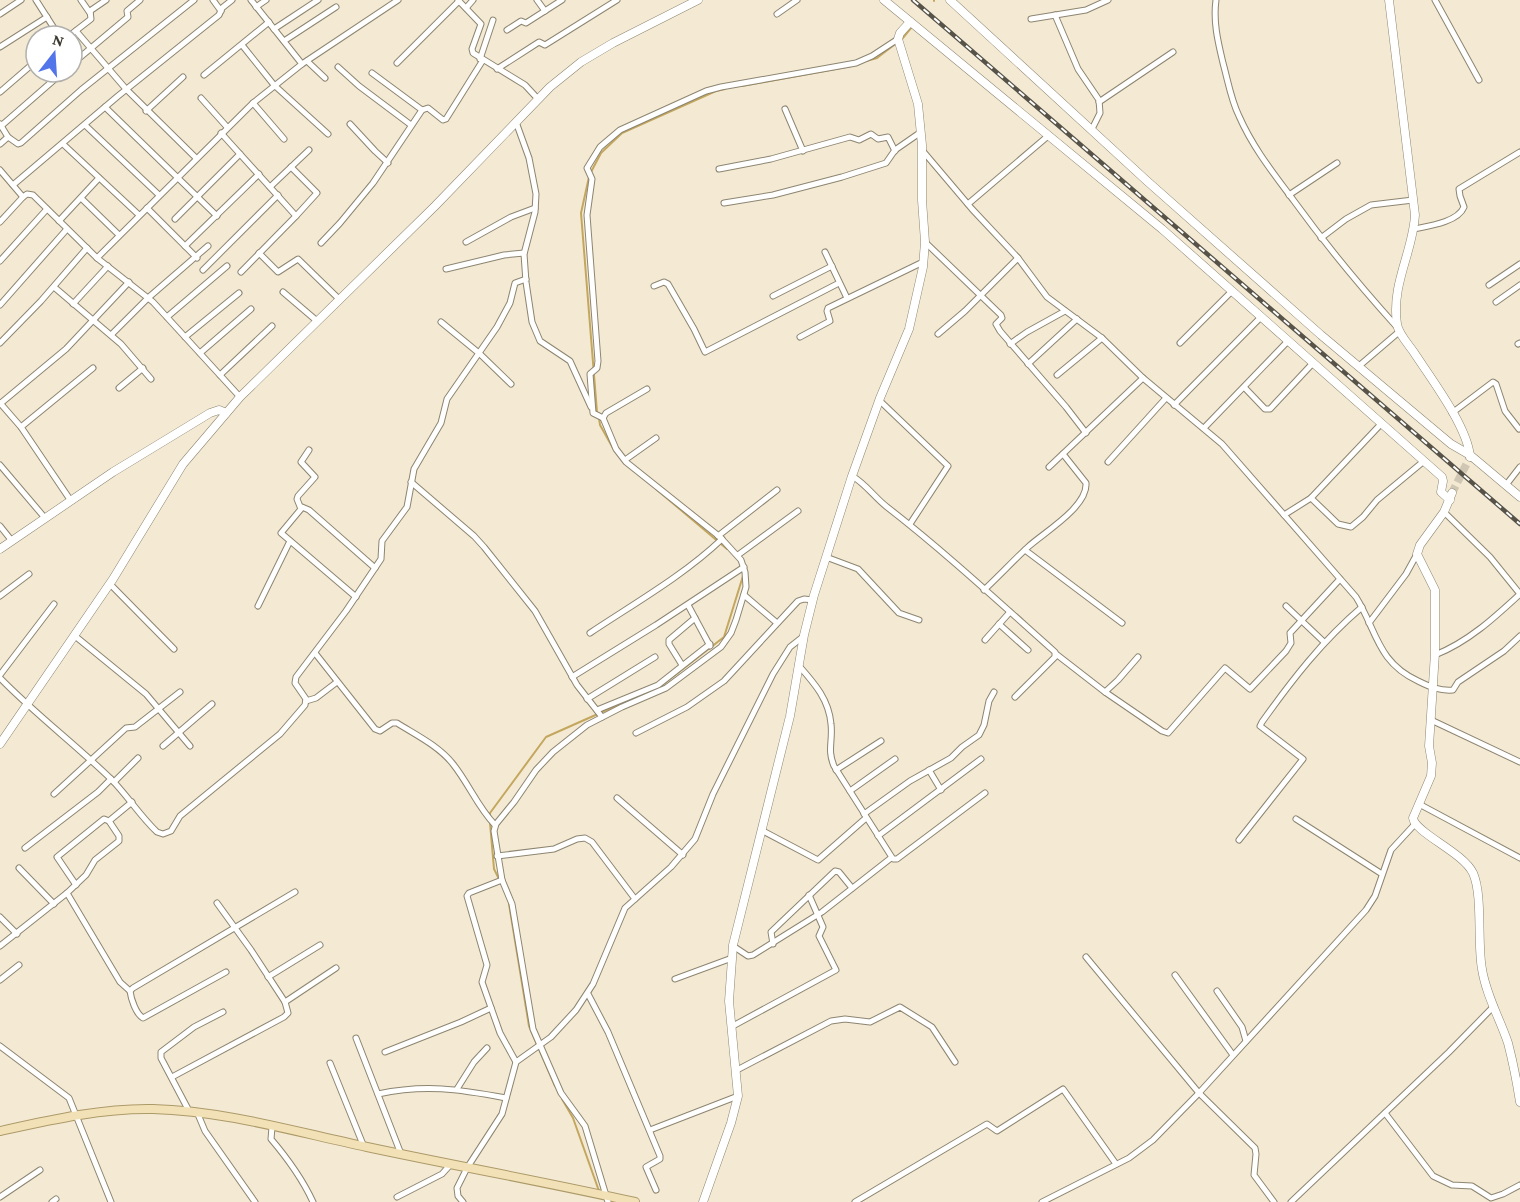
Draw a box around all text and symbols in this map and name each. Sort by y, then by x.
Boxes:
north arrow [24,24,84,84]
text: N [51,30,66,50]

